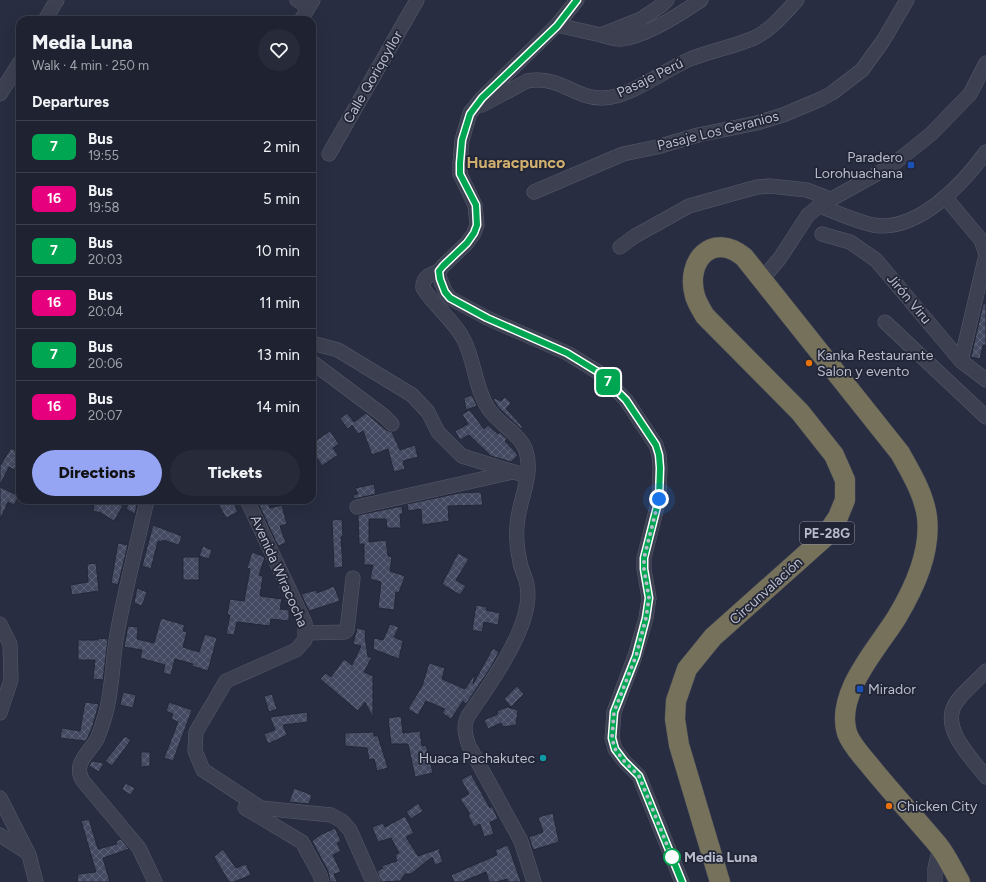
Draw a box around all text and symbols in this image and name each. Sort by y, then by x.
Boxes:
street label: Calle Qoriqoyllor [340,28,406,126]
button: heart [258,29,300,71]
text: Media Luna [32,31,133,54]
street label: Pasaje Perú [614,55,686,101]
text: Walk · 4 min · 250 m [32,58,149,73]
text: Departures [32,93,109,111]
street label: Pasaje Los Geranios [655,108,781,154]
text: Bus [88,130,113,148]
text: 7 [50,138,58,155]
text: 2 min [263,138,300,156]
text: 19:55 [88,148,119,163]
place label: Paradero Lorohuachana [815,149,903,182]
district label: Huaracpunco [467,153,565,172]
marker: Paradero Lorohuachana [906,160,916,170]
text: Bus [88,182,113,200]
text: 16 [47,190,61,207]
text: 5 min [263,190,300,208]
text: 19:58 [88,200,119,215]
text: Bus [88,234,113,252]
text: 7 [50,242,58,259]
text: 10 min [256,242,300,260]
text: 20:03 [88,252,122,267]
street label: Jirón Viru [883,271,935,327]
text: Bus [88,286,113,304]
text: 16 [47,294,61,311]
text: 11 min [259,294,300,312]
text: 20:04 [88,304,123,319]
text: Bus [88,338,113,356]
text: 7 [50,346,58,363]
text: 13 min [257,346,300,364]
place label: Kanka Restaurante Salon y evento [817,347,934,380]
text: 20:06 [88,356,123,371]
marker: Kanka Restaurante Salon y evento [804,358,814,368]
line badge: 7 [595,369,621,395]
text: 7 [604,373,612,390]
text: Bus [88,390,113,408]
text: 16 [47,398,61,415]
text: 14 min [256,398,300,416]
text: 20:07 [88,408,122,423]
button: Directions [32,450,162,496]
button: Tickets [170,450,300,496]
your location [649,489,669,509]
street label: Avenida Wiracocha [247,512,311,630]
road number: PE-28G [800,522,854,544]
street label: Circunvalación [726,554,806,628]
place label: Mirador [868,681,916,698]
marker: Mirador [855,684,865,694]
place label: Huaca Pachakutec [419,750,535,767]
marker: Huaca Pachakutec [538,753,548,763]
place label: Chicken City [897,798,978,815]
marker: Chicken City [884,801,894,811]
marker: Media Luna [663,848,681,866]
place label: Media Luna [684,849,757,866]

